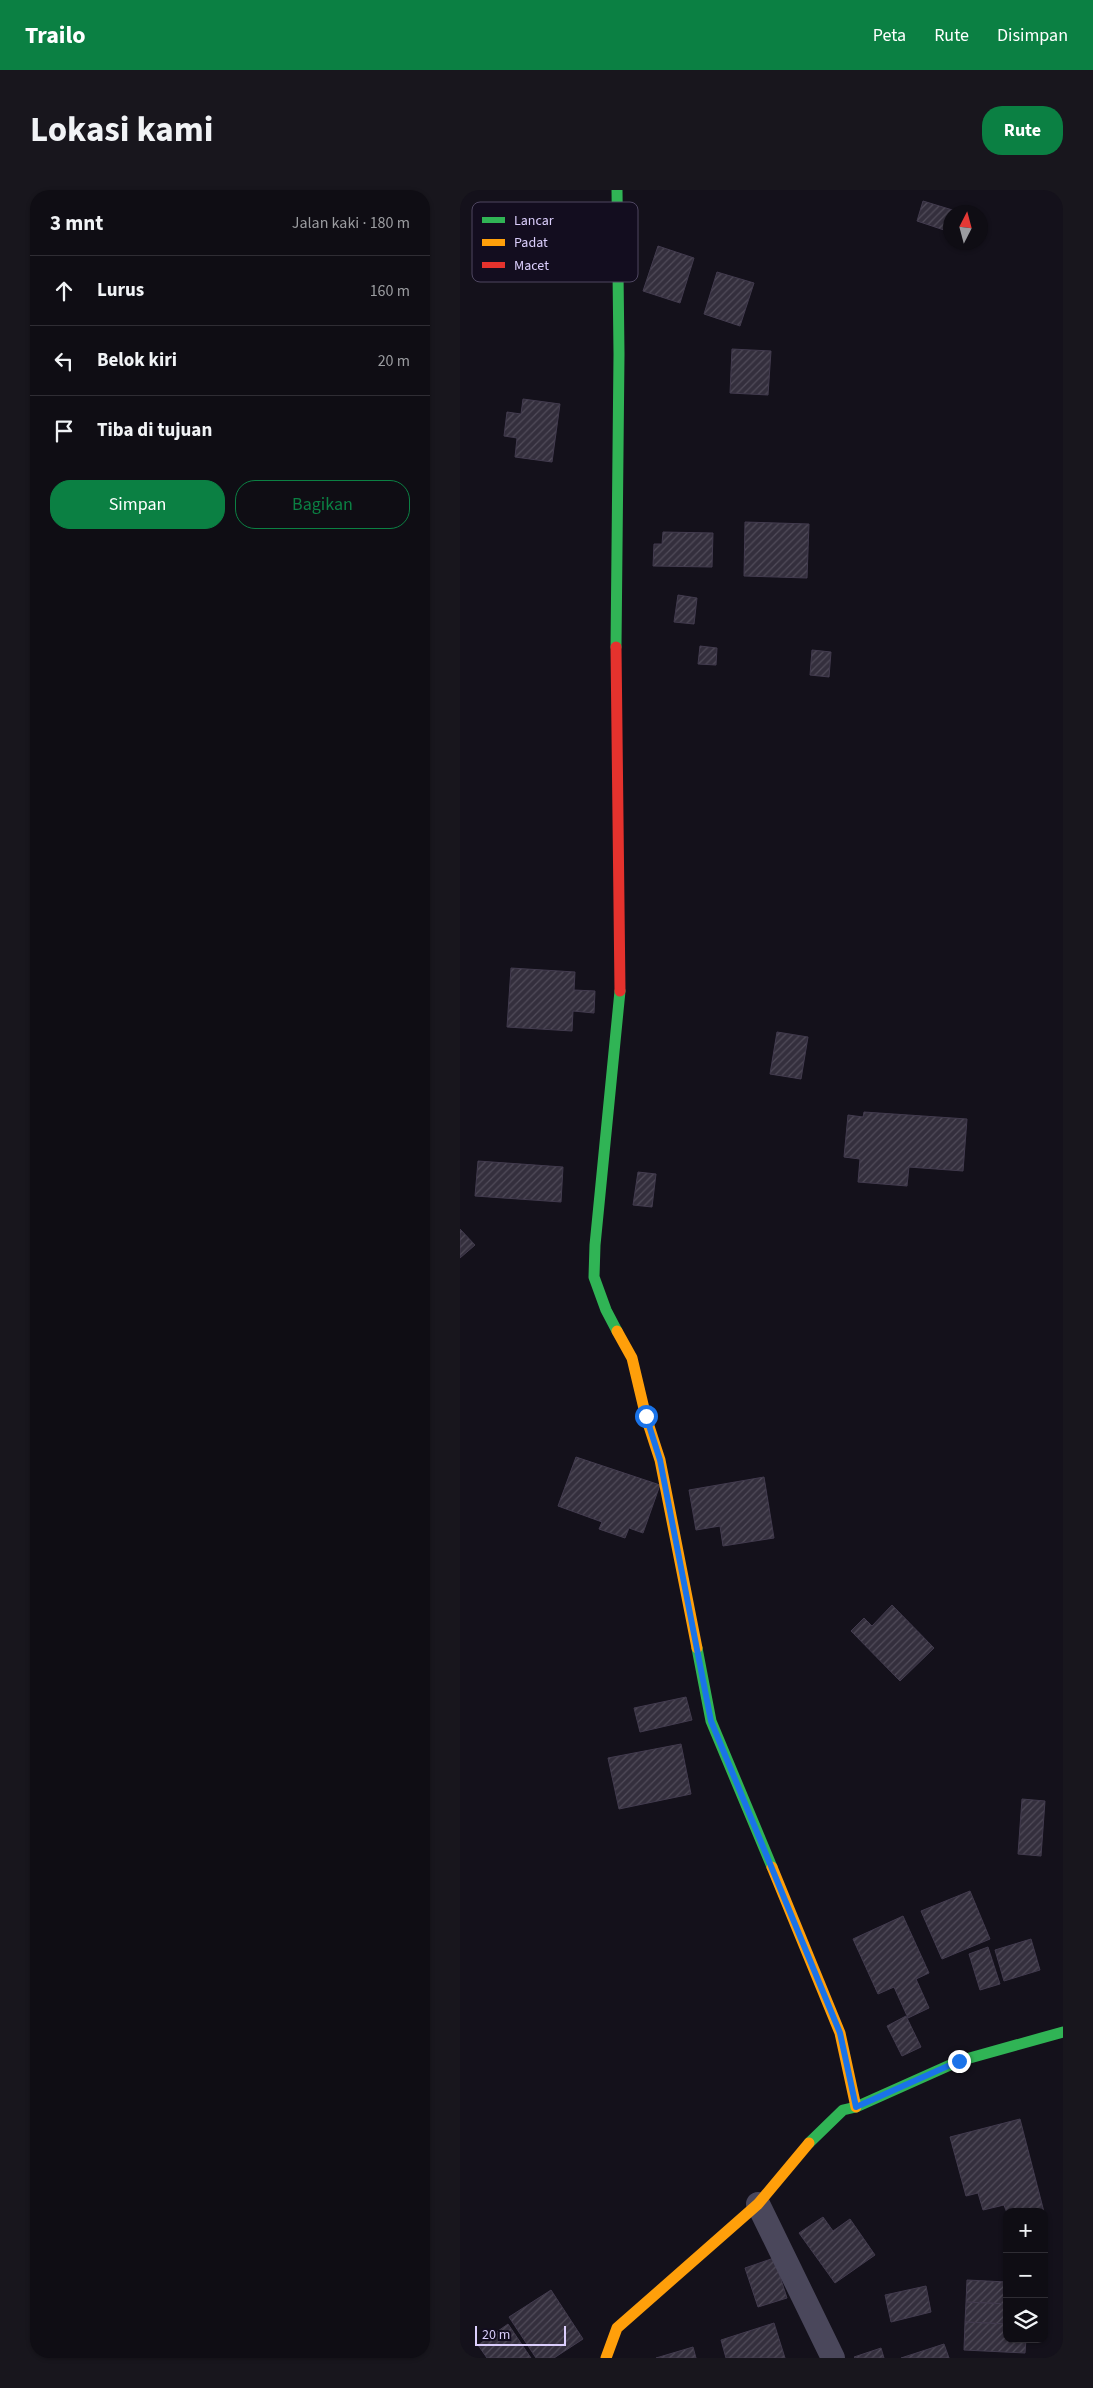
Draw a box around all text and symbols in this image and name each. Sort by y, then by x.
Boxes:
text: Trailo [25,18,86,53]
text: Peta [873,23,906,48]
text: Rute [934,23,969,48]
text: Disimpan [997,23,1068,48]
text: Lokasi kami [30,105,213,155]
button: Rute [982,106,1063,155]
legend [472,202,638,282]
north arrow [943,205,988,250]
text: 3 mnt [50,208,103,238]
text: Lancar [514,211,554,231]
text: Jalan kaki · 180 m [292,212,410,234]
text: Padat [514,233,548,253]
text: Macet [514,256,549,276]
icon: ahead [50,277,78,305]
text: Lurus [97,277,144,304]
text: 160 m [370,280,410,302]
icon: left [50,347,78,375]
text: Belok kiri [97,347,177,374]
text: 20 m [378,350,410,372]
icon: arrive [50,417,78,445]
text: Tiba di tujuan [97,417,212,444]
button: Simpan [50,480,225,529]
button: Bagikan [235,480,410,529]
route start [635,1405,658,1428]
route end [948,2050,971,2073]
map controls [1003,2208,1048,2343]
button: + [1003,2208,1048,2253]
button: − [1003,2253,1048,2298]
button: layers [1003,2298,1048,2343]
scale bar [475,2323,566,2346]
text: 20 m [482,2325,510,2345]

